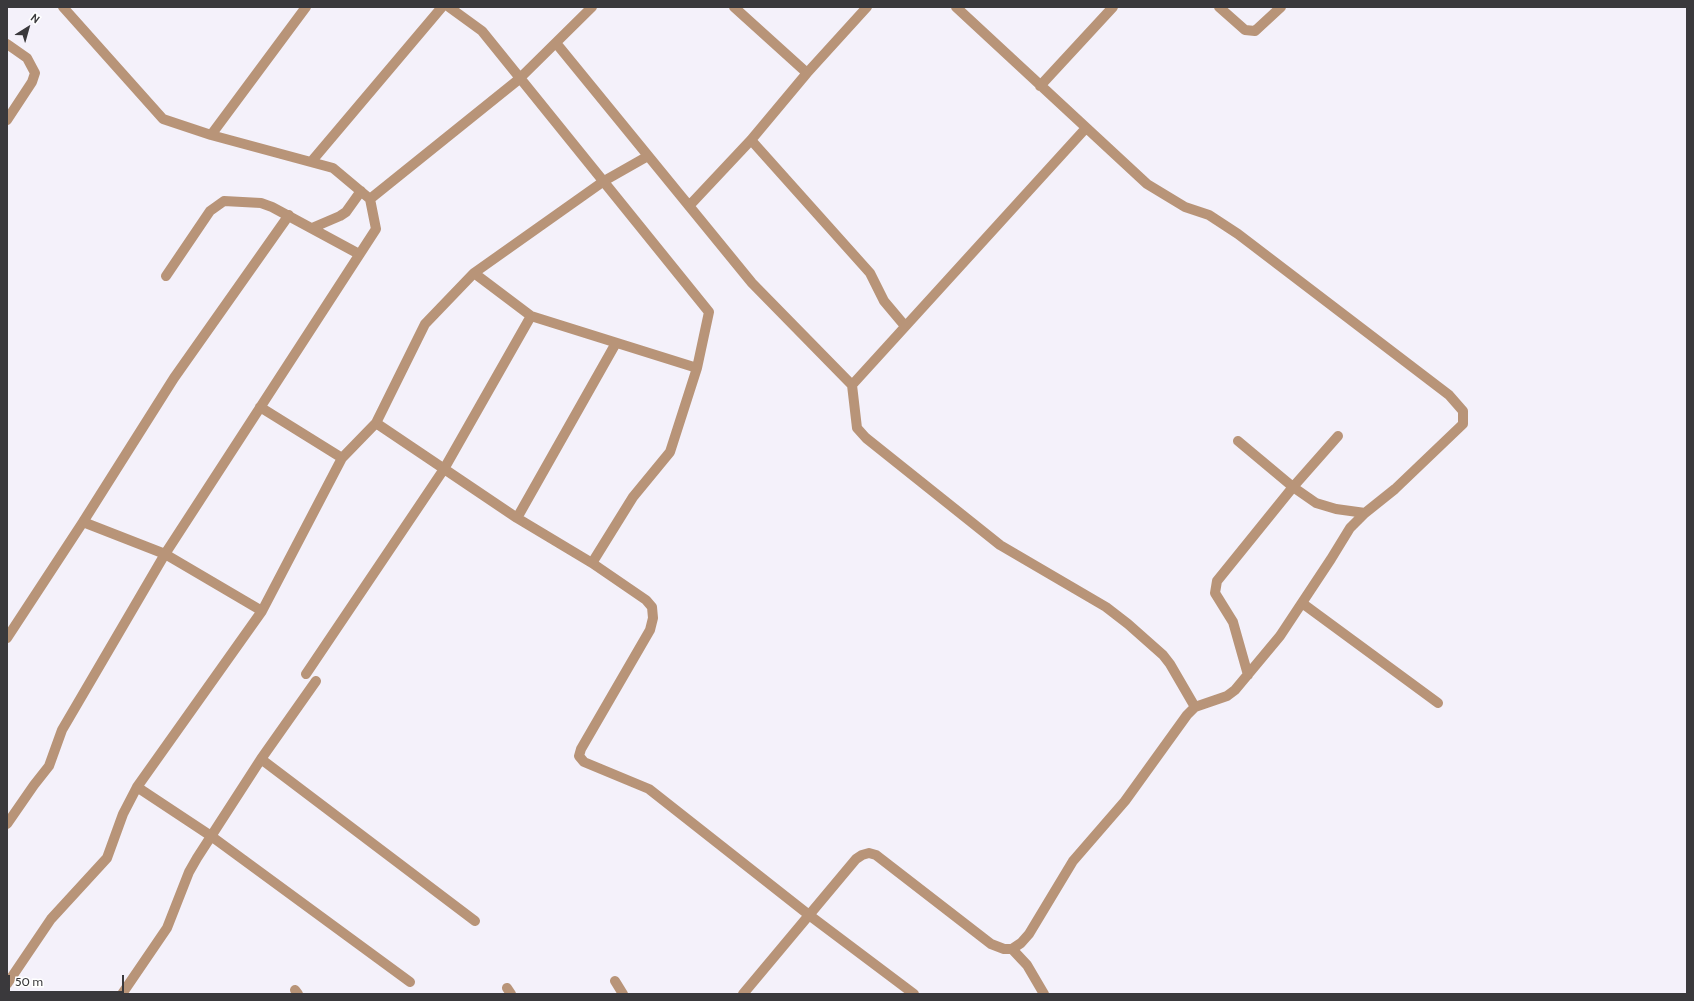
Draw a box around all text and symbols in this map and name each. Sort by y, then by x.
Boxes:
north arrow [8,8,48,48]
text: N [28,10,43,26]
scale bar [10,967,126,993]
text: 50 m [15,974,43,989]

